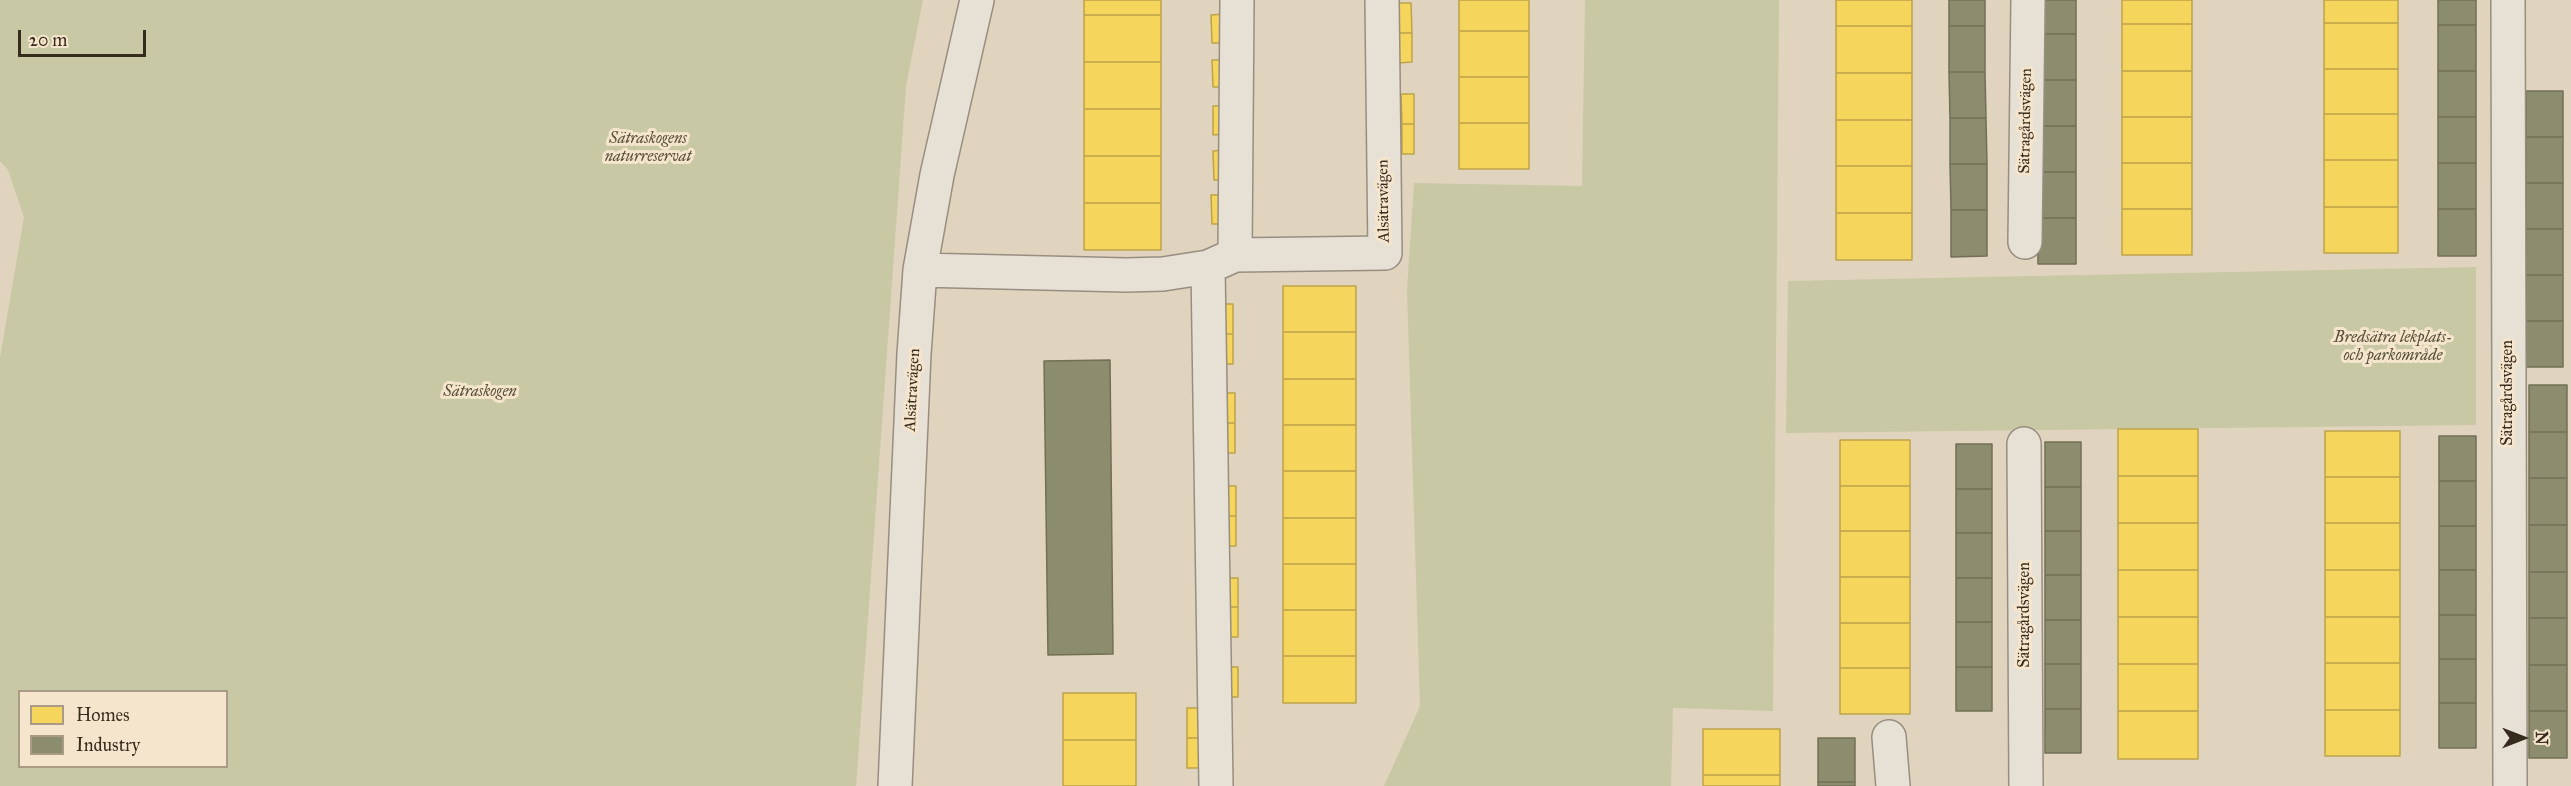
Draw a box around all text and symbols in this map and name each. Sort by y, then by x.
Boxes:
scale bar [21,18,148,56]
text: 20 m [29,29,67,51]
street label: Sätragårdsvägen [2015,68,2037,174]
park label: Sätraskogens naturreservat [605,129,691,167]
street label: Alsätravägen [1374,159,1394,243]
park label: Bredsätra lekplats- och parkområde [2334,328,2452,366]
street label: Sätragårdsvägen [2498,340,2518,446]
street label: Alsätravägen [901,348,925,432]
park label: Sätraskogen [443,382,517,402]
street label: Sätragårdsvägen [2015,562,2035,668]
legend [18,690,228,768]
text: Homes [76,704,130,726]
north arrow [2493,708,2553,768]
text: N [2532,731,2551,745]
text: Industry [76,734,140,756]

